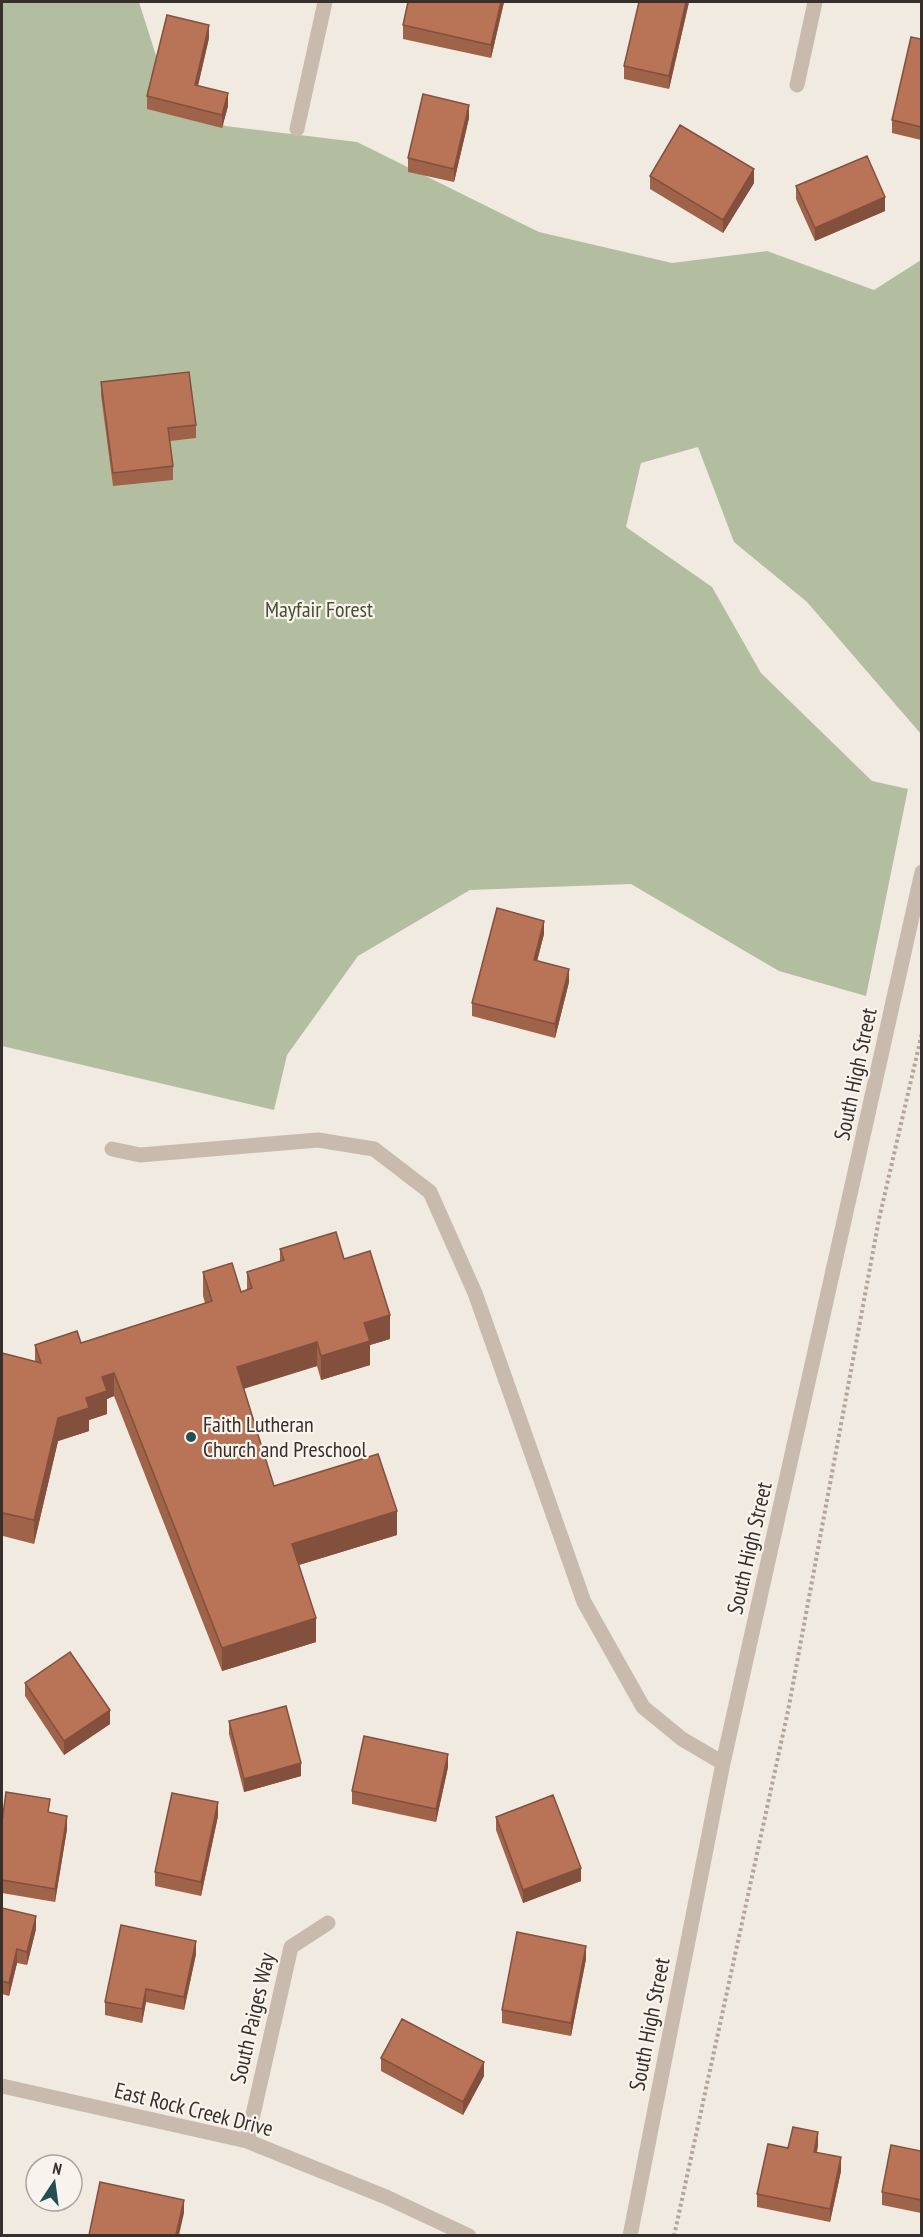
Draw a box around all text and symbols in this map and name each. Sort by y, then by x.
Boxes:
park label: Mayfair Forest [265,595,373,623]
street label: South High Street [827,1005,883,1143]
place label: Faith Lutheran Church and Preschool [203,1410,368,1463]
marker: Faith Lutheran Church and Preschool [184,1430,198,1444]
street label: South High Street [720,1479,778,1617]
street label: South Paiges Way [223,1949,281,2086]
street label: South High Street [622,1955,676,2093]
street label: East Rock Creek Drive [112,2076,276,2142]
north arrow [24,2153,84,2213]
text: N [51,2158,64,2179]

